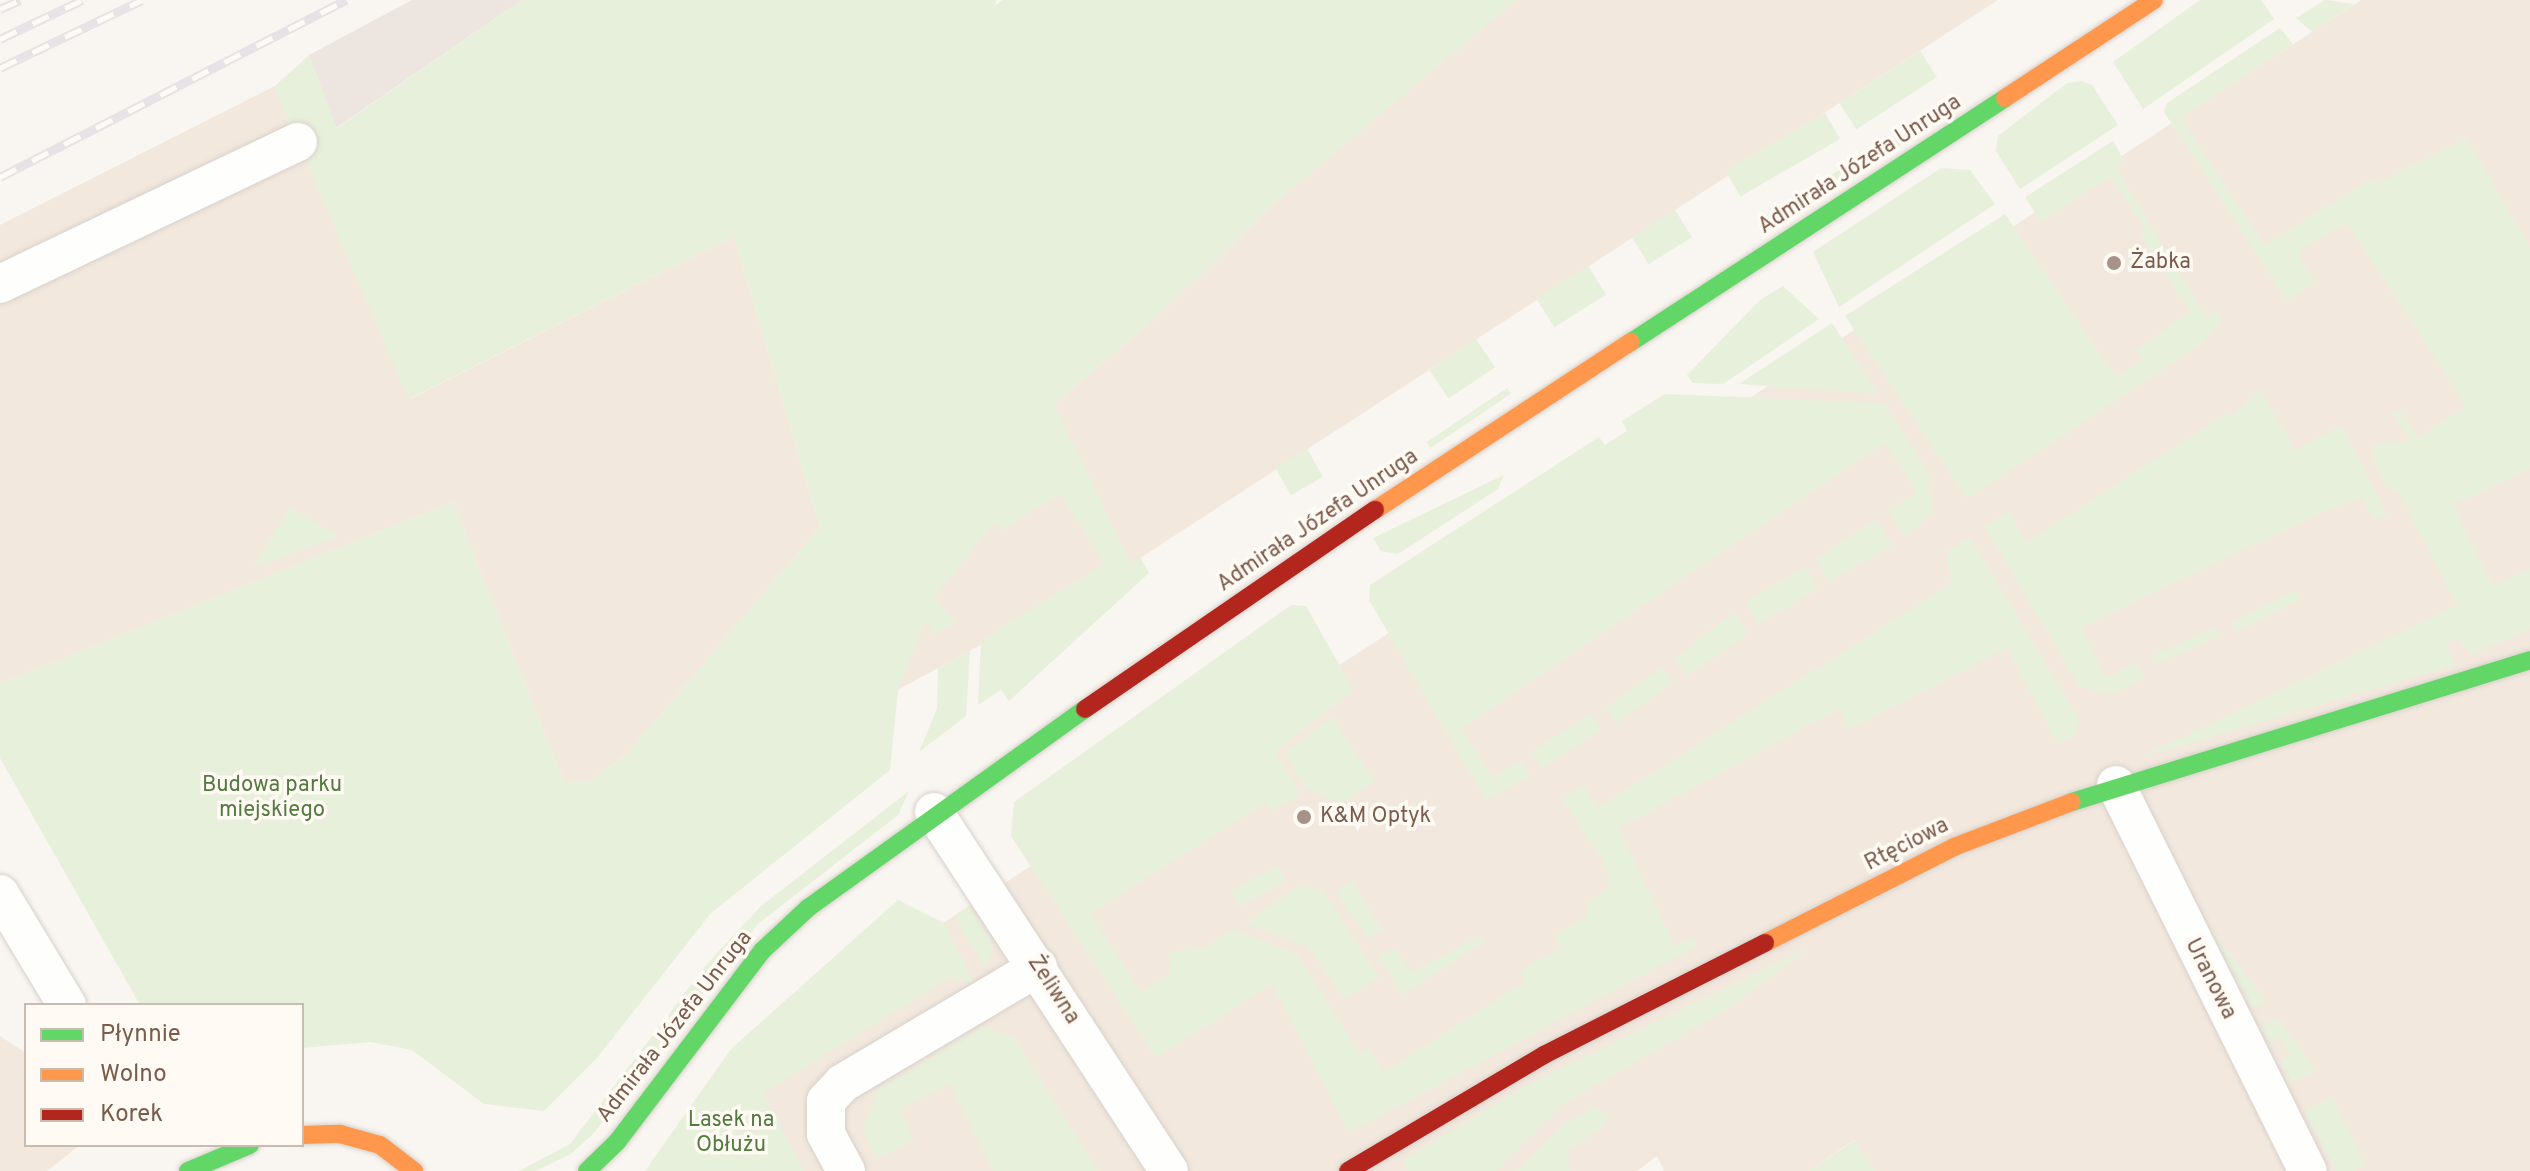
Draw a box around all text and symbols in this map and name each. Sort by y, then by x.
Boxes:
street label: Admirała Józefa Unruga [1754,89,1966,241]
place label: Żabka [2130,250,2191,276]
marker: Żabka [2105,254,2123,272]
street label: Admirała Józefa Unruga [1213,444,1423,598]
park label: Budowa parku miejskiego [202,772,342,824]
place label: K&M Optyk [1320,804,1431,830]
marker: K&M Optyk [1295,808,1313,826]
street label: Rtęciowa [1861,813,1953,877]
street label: Admirała Józefa Unruga [592,926,758,1128]
street label: Uranowa [2178,934,2242,1024]
street label: Żeliwna [1021,951,1085,1029]
legend [24,1003,304,1147]
text: Płynnie [100,1020,181,1050]
text: Wolno [100,1060,167,1090]
text: Korek [100,1100,163,1130]
park label: Lasek na Obłużu [688,1107,774,1158]

